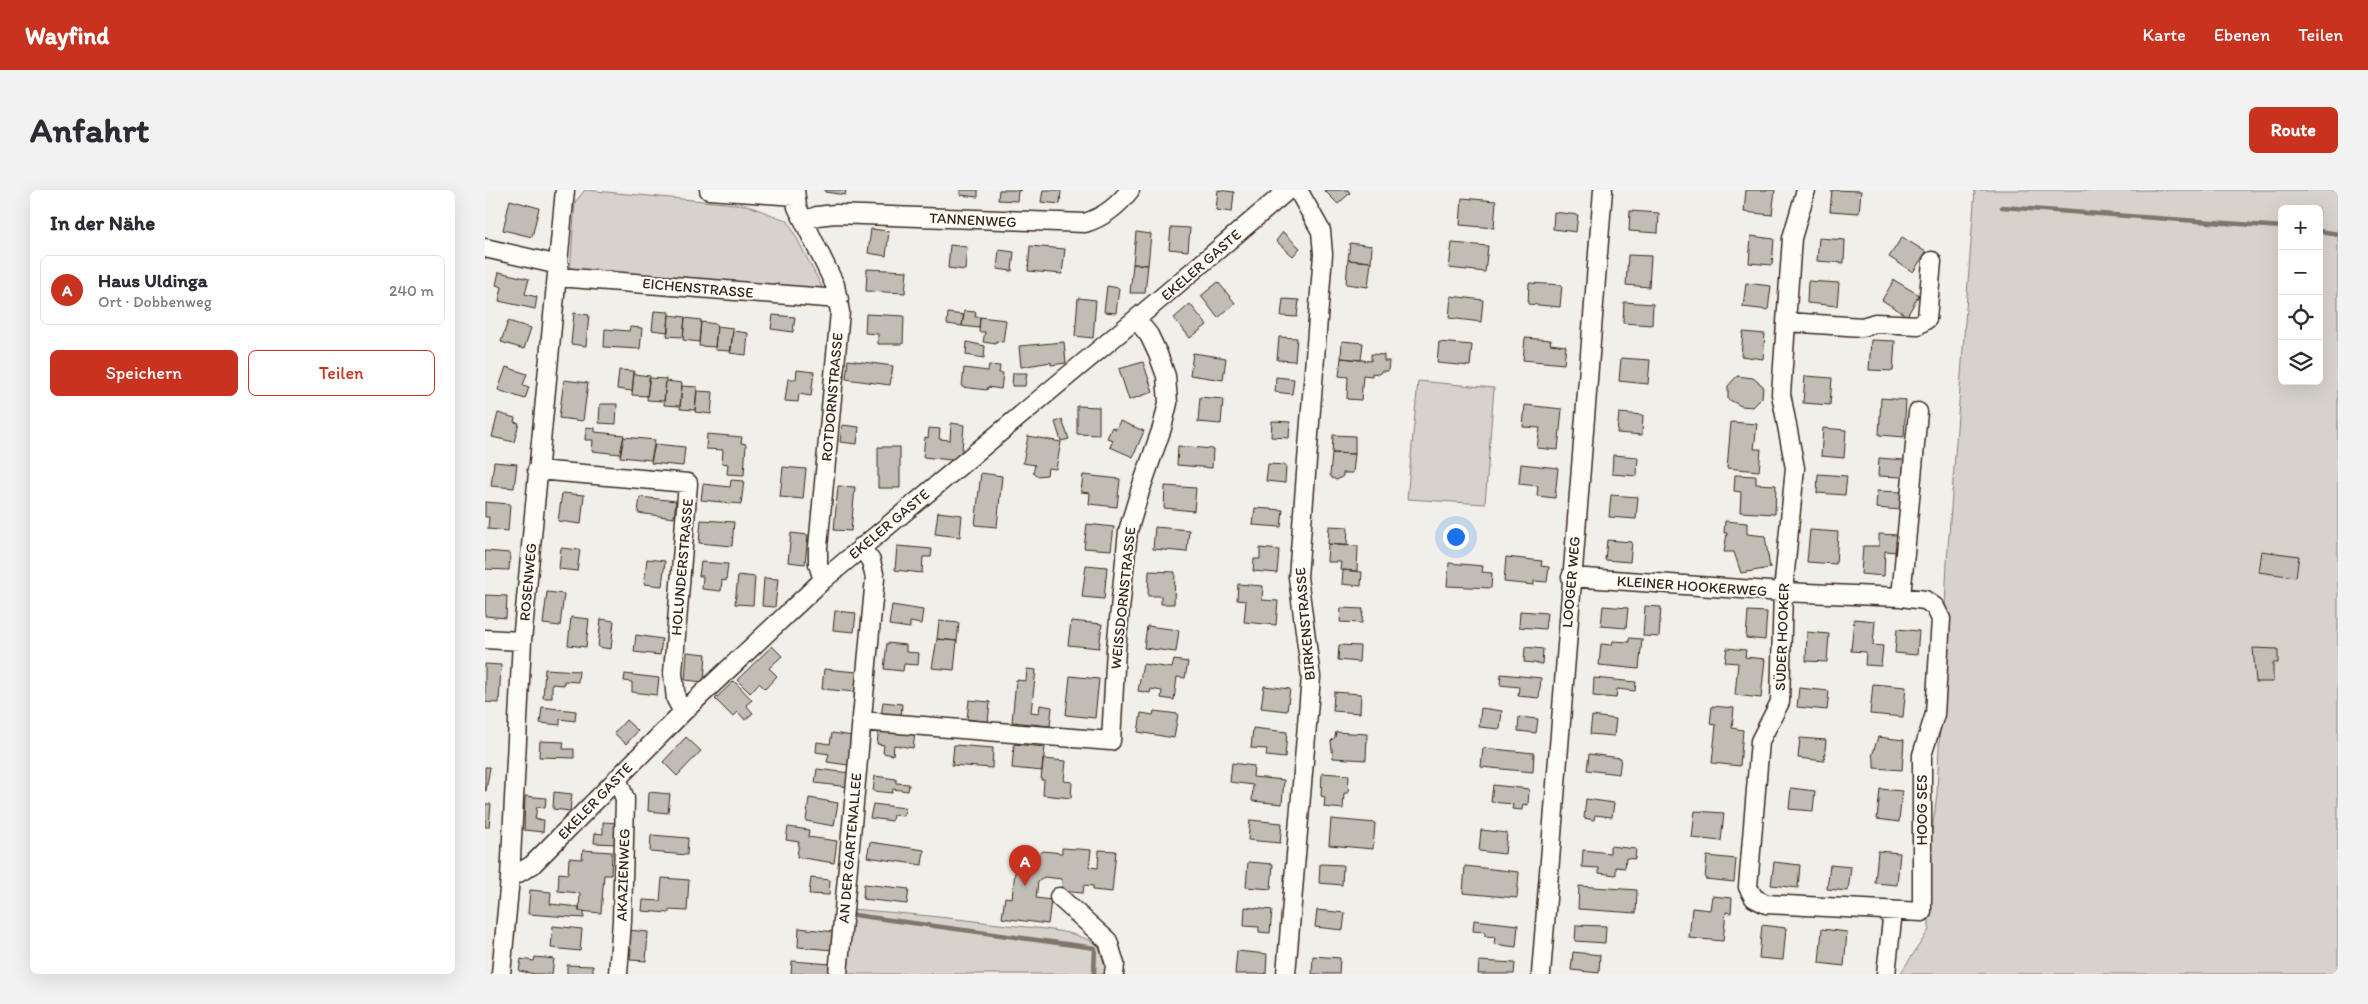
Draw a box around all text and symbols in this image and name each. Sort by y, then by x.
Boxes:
text: Wayfind [25,21,109,50]
text: Karte [2143,24,2186,46]
text: Ebenen [2214,24,2270,46]
text: Teilen [2298,24,2343,46]
button: Route [2249,107,2338,153]
text: Anfahrt [30,109,149,151]
map controls [2278,205,2323,385]
button: + [2278,205,2323,250]
street label: TANNENWEG [929,209,1017,231]
text: In der Nähe [50,210,155,235]
street label: EKELER GASTE [1157,225,1245,305]
button: − [2278,250,2323,295]
text: Haus Uldinga [98,269,208,292]
street label: EICHENSTRASSE [642,274,754,302]
text: A [62,281,72,300]
text: 240 m [389,281,434,300]
text: Ort · Dobbenweg [98,292,212,311]
button: locate [2278,295,2323,340]
street label: ROTDORNSTRASSE [817,332,847,462]
button: layers [2278,340,2323,385]
button: Speichern [50,350,238,396]
button: Teilen [248,350,435,396]
street label: EKELER GASTE [845,485,933,563]
street label: HOLUNDERSTRASSE [667,498,697,636]
your location [1443,524,1469,550]
street label: WEISSDORNSTRASSE [1107,526,1139,670]
street label: LOOGER WEG [1558,535,1584,629]
street label: ROSENWEG [516,542,540,622]
street label: BIRKENSTRASSE [1291,567,1319,681]
street label: KLEINER HOOKERWEG [1616,572,1768,600]
street label: SÜDER HOOKER [1771,583,1793,691]
street label: EKELER GASTE [554,759,636,843]
street label: AN DER GARTENALLEE [834,772,866,924]
street label: HOOG SES [1913,775,1931,845]
street label: AKAZIENWEG [612,828,634,922]
pin: A [1009,845,1041,886]

